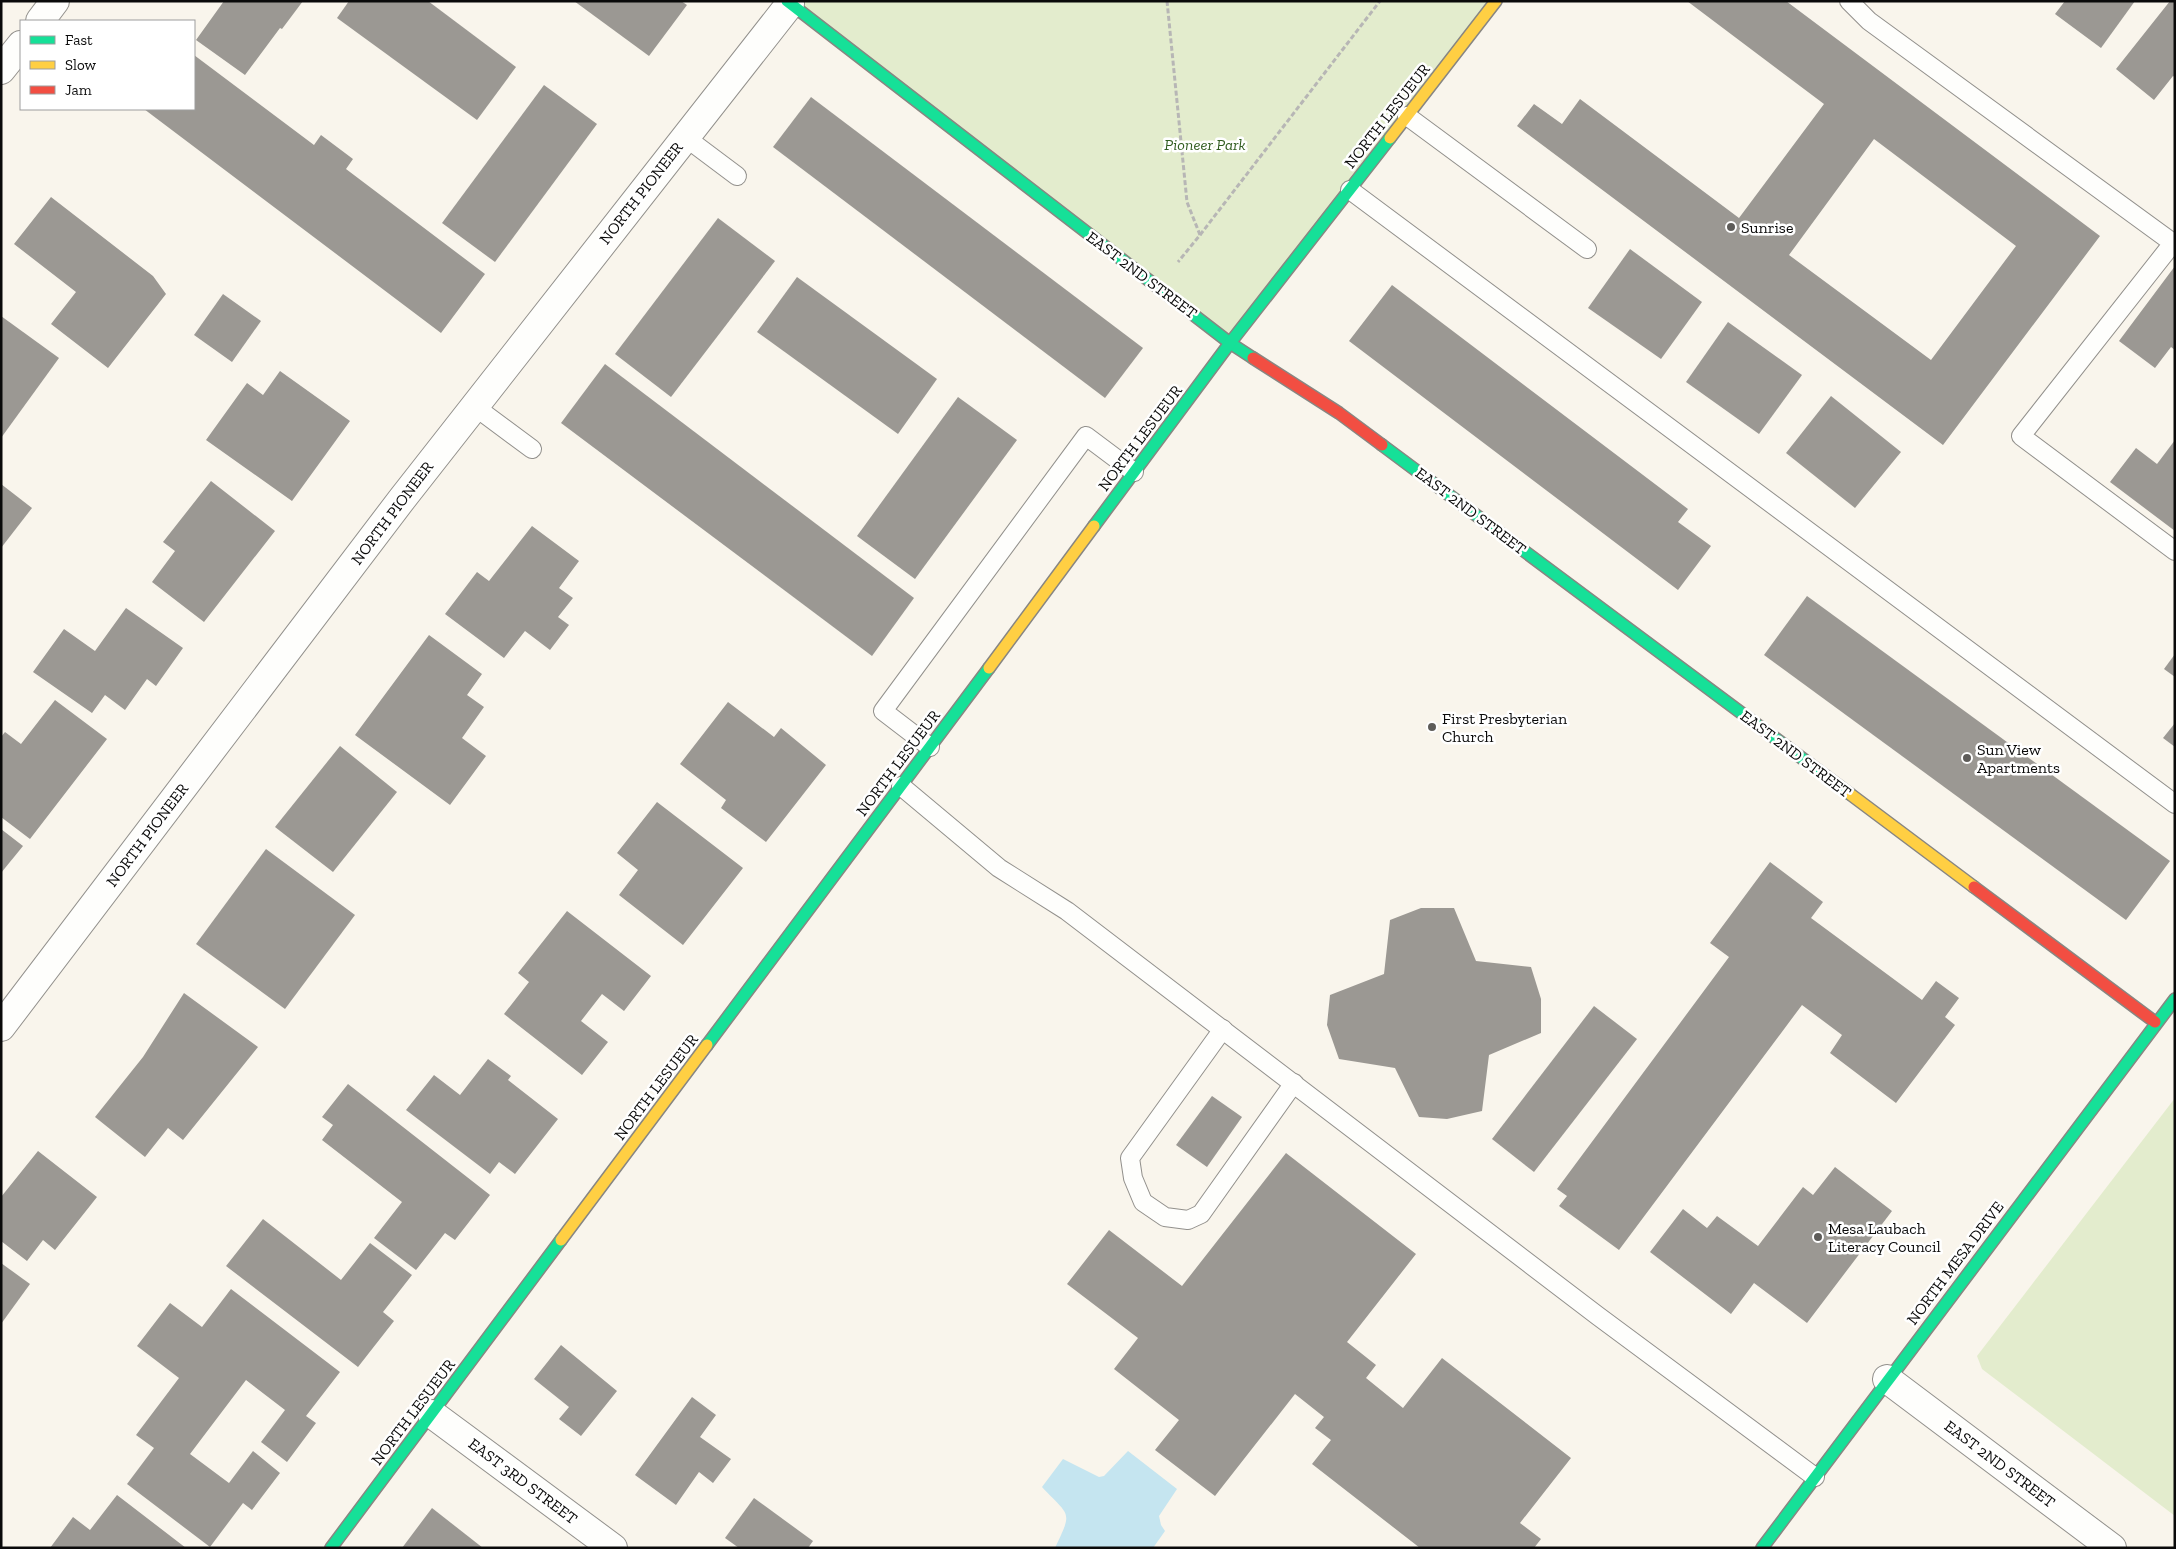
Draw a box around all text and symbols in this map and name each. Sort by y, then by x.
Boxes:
legend [20,20,195,110]
text: Fast [65,31,93,49]
text: Slow [65,56,97,74]
street label: NORTH LESUEUR [1340,60,1434,172]
text: Jam [65,81,92,99]
park label: Pioneer Park [1164,135,1246,154]
street label: NORTH PIONEER [595,138,687,248]
place label: Sunrise [1741,218,1793,237]
marker: Sunrise [1725,221,1737,233]
street label: EAST 2ND STREET [1083,227,1201,323]
street label: NORTH LESUEUR [1094,381,1186,495]
street label: NORTH PIONEER [347,457,437,568]
street label: EAST 2ND STREET [1412,463,1530,559]
street label: NORTH LESUEUR [852,706,944,820]
street label: EAST 2ND STREET [1737,706,1855,802]
place label: First Presbyterian Church [1442,709,1568,746]
marker: First Presbyterian Church [1426,721,1438,733]
place label: Sun View Apartments [1977,740,2060,777]
marker: Sun View Apartments [1961,752,1973,764]
street label: NORTH PIONEER [102,779,192,890]
street label: NORTH LESUEUR [610,1030,702,1144]
street label: NORTH MESA DRIVE [1902,1198,2008,1328]
place label: Mesa Laubach Literacy Council [1828,1219,1941,1256]
marker: Mesa Laubach Literacy Council [1812,1231,1824,1243]
street label: NORTH LESUEUR [367,1355,459,1469]
street label: EAST 2ND STREET [1941,1416,2059,1512]
street label: EAST 3RD STREET [465,1434,581,1528]

